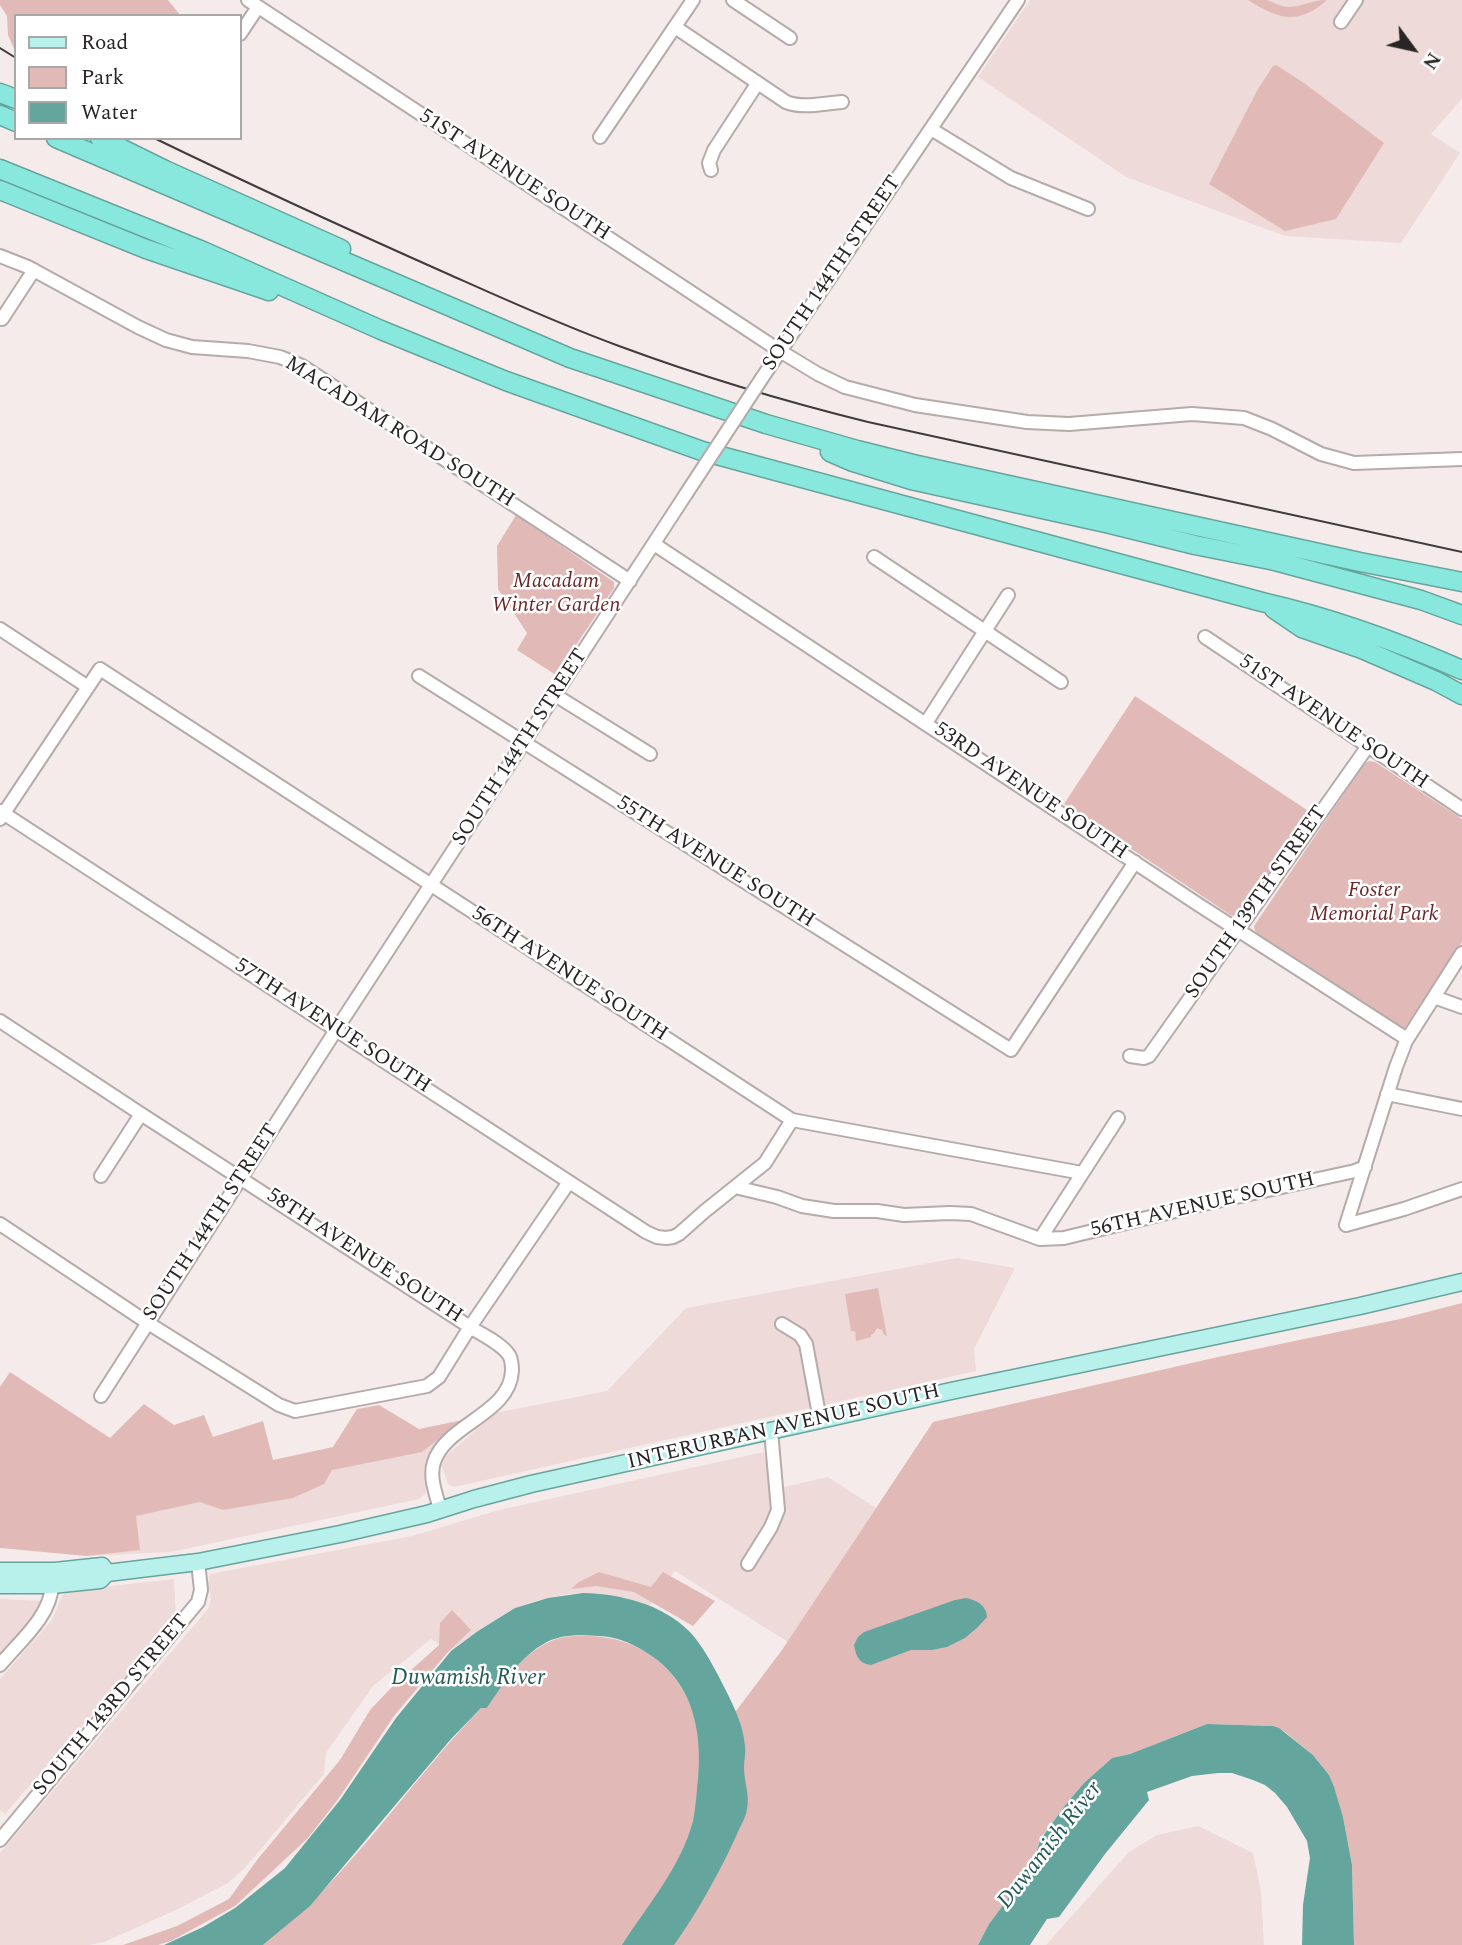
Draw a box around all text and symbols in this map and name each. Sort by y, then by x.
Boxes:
legend [14,14,242,140]
north arrow [1378,14,1448,84]
text: Road [81,27,128,59]
text: N [1415,46,1447,75]
text: Park [81,62,124,94]
text: Water [81,97,137,129]
street label: 51ST AVENUE SOUTH [414,105,614,247]
street label: SOUTH 144TH STREET [758,172,908,376]
street label: MACADAM ROAD SOUTH [279,352,519,514]
park label: Macadam Winter Garden [491,570,621,620]
street label: SOUTH 144TH STREET [448,645,594,851]
street label: 51ST AVENUE SOUTH [1233,650,1433,796]
street label: 53RD AVENUE SOUTH [928,718,1132,866]
street label: 55TH AVENUE SOUTH [611,792,819,934]
street label: SOUTH 139TH STREET [1181,802,1333,1004]
park label: Foster Memorial Park [1309,879,1439,929]
street label: 56TH AVENUE SOUTH [466,902,672,1048]
street label: 57TH AVENUE SOUTH [229,954,435,1100]
street label: SOUTH 144TH STREET [139,1120,285,1326]
street label: 56TH AVENUE SOUTH [1089,1168,1317,1244]
street label: 58TH AVENUE SOUTH [261,1184,467,1330]
street label: INTERURBAN AVENUE SOUTH [625,1380,943,1476]
street label: SOUTH 143RD STREET [29,1610,195,1802]
water label: Duwamish River [391,1665,545,1693]
water label: Duwamish River [993,1777,1109,1915]

